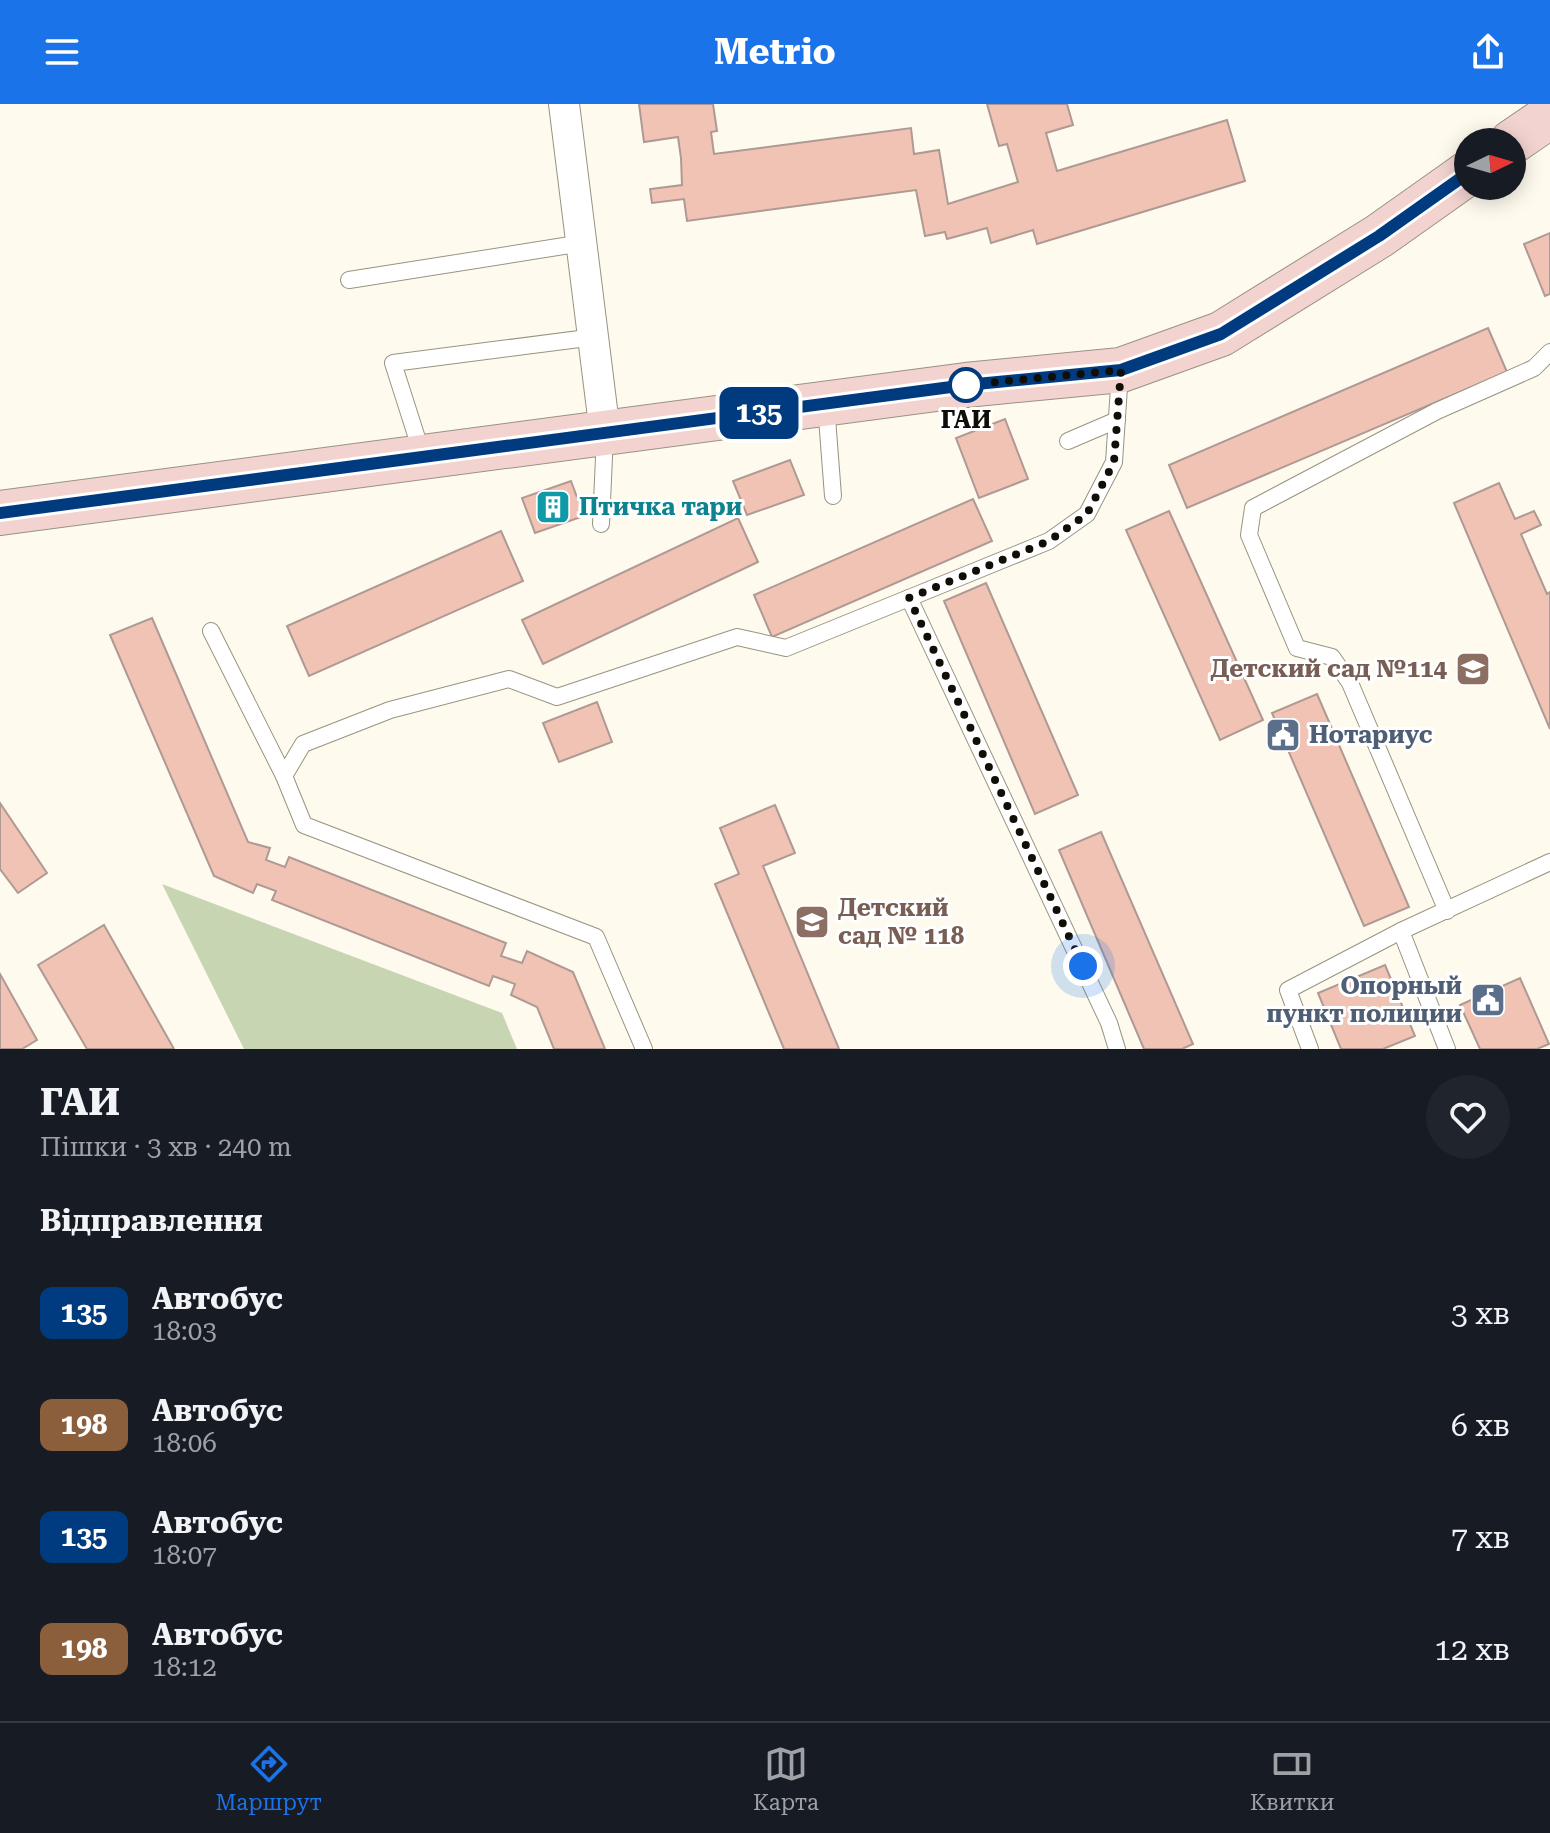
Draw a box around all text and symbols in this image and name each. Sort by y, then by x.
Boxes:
icon: menu [40,30,84,74]
icon: share [1466,30,1510,74]
text: Metrio [714,31,836,73]
north arrow [1454,128,1526,200]
map controls [1454,128,1526,200]
marker: ГАИ [949,368,983,402]
line badge: 135 [713,387,805,439]
text: 135 [735,396,783,429]
place label: ГАИ [941,406,991,434]
building icon: Птичка тари [534,488,572,526]
place label: Птичка тари [579,493,742,521]
school or university icon: Детский сад №114 [1454,650,1492,688]
place label: Детский сад №114 [1210,655,1448,683]
public building icon: Нотариус [1264,716,1302,754]
place label: Нотариус [1309,721,1433,749]
place label: Детский сад № 118 [838,894,964,950]
school or university icon: Детский сад № 118 [793,903,831,941]
your location [1063,946,1103,986]
place label: Опорный пункт полиции [1267,972,1462,1028]
public building icon: Опорный пункт полиции [1469,981,1507,1019]
button: heart [1426,1075,1510,1159]
text: ГАИ [40,1080,120,1124]
text: Пішки · 3 хв · 240 m [40,1132,292,1162]
text: Відправлення [40,1203,263,1238]
text: Автобус [152,1281,283,1316]
text: 135 [60,1296,108,1329]
text: 3 хв [1451,1296,1510,1331]
text: 18:03 [152,1316,217,1346]
text: Автобус [152,1393,283,1428]
text: 198 [60,1408,108,1441]
text: 6 хв [1451,1408,1510,1443]
text: 18:06 [152,1428,217,1458]
text: Автобус [152,1505,283,1540]
text: 135 [60,1520,108,1553]
text: 7 хв [1451,1520,1510,1555]
text: 18:07 [152,1540,217,1570]
text: Автобус [152,1617,283,1652]
text: 198 [60,1632,108,1665]
text: 12 хв [1434,1632,1510,1667]
text: 18:12 [152,1652,217,1682]
tab: Маршрут [216,1742,322,1815]
tab: Карта [753,1742,819,1815]
tab: Квитки [1250,1742,1334,1815]

